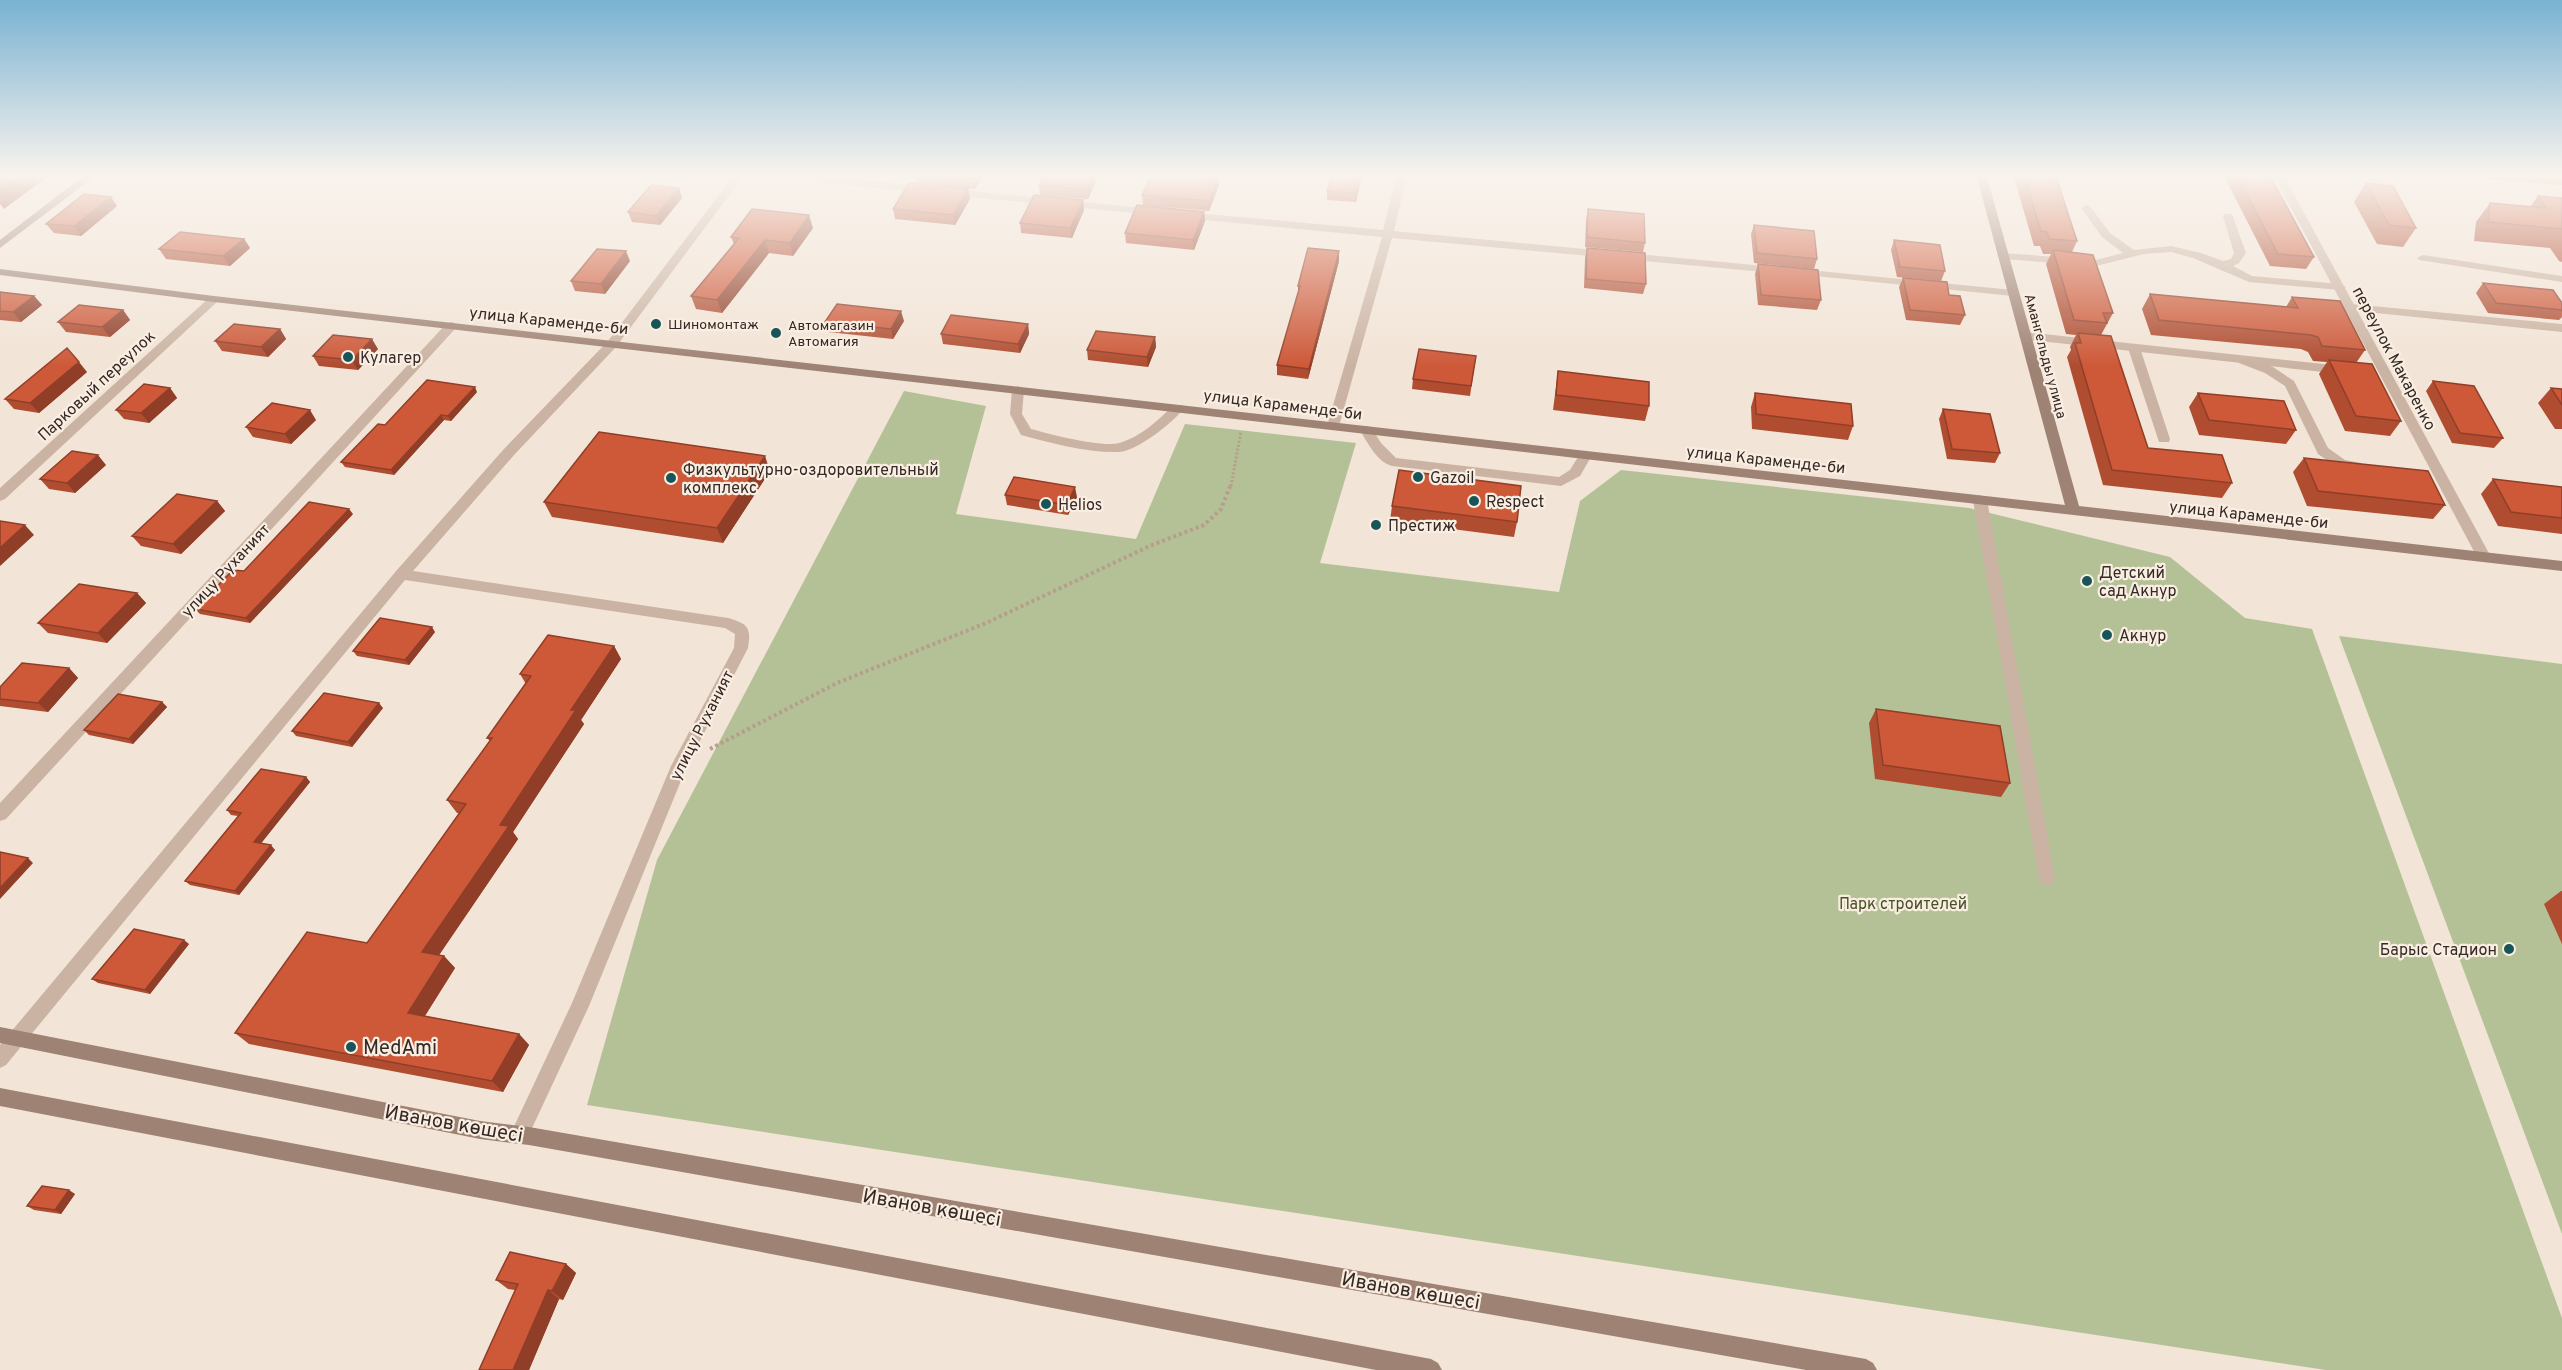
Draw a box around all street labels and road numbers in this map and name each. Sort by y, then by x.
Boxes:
street label: переулок Макаренко [2347,284,2440,434]
street label: Амангельды улица [2020,292,2069,421]
street label: улица Караменде-би [468,304,629,340]
street label: Парковый переулок [35,327,160,446]
street label: улица Караменде-би [1202,386,1363,426]
street label: улица Караменде-би [1685,443,1846,479]
street label: улица Караменде-би [2168,498,2329,534]
street label: улицу Руханият [178,520,275,622]
street label: улицу Руханият [666,667,739,784]
street label: Иванов көшесі [382,1100,525,1150]
street label: Иванов көшесі [860,1184,1003,1234]
street label: Иванов көшесі [1339,1267,1482,1317]

